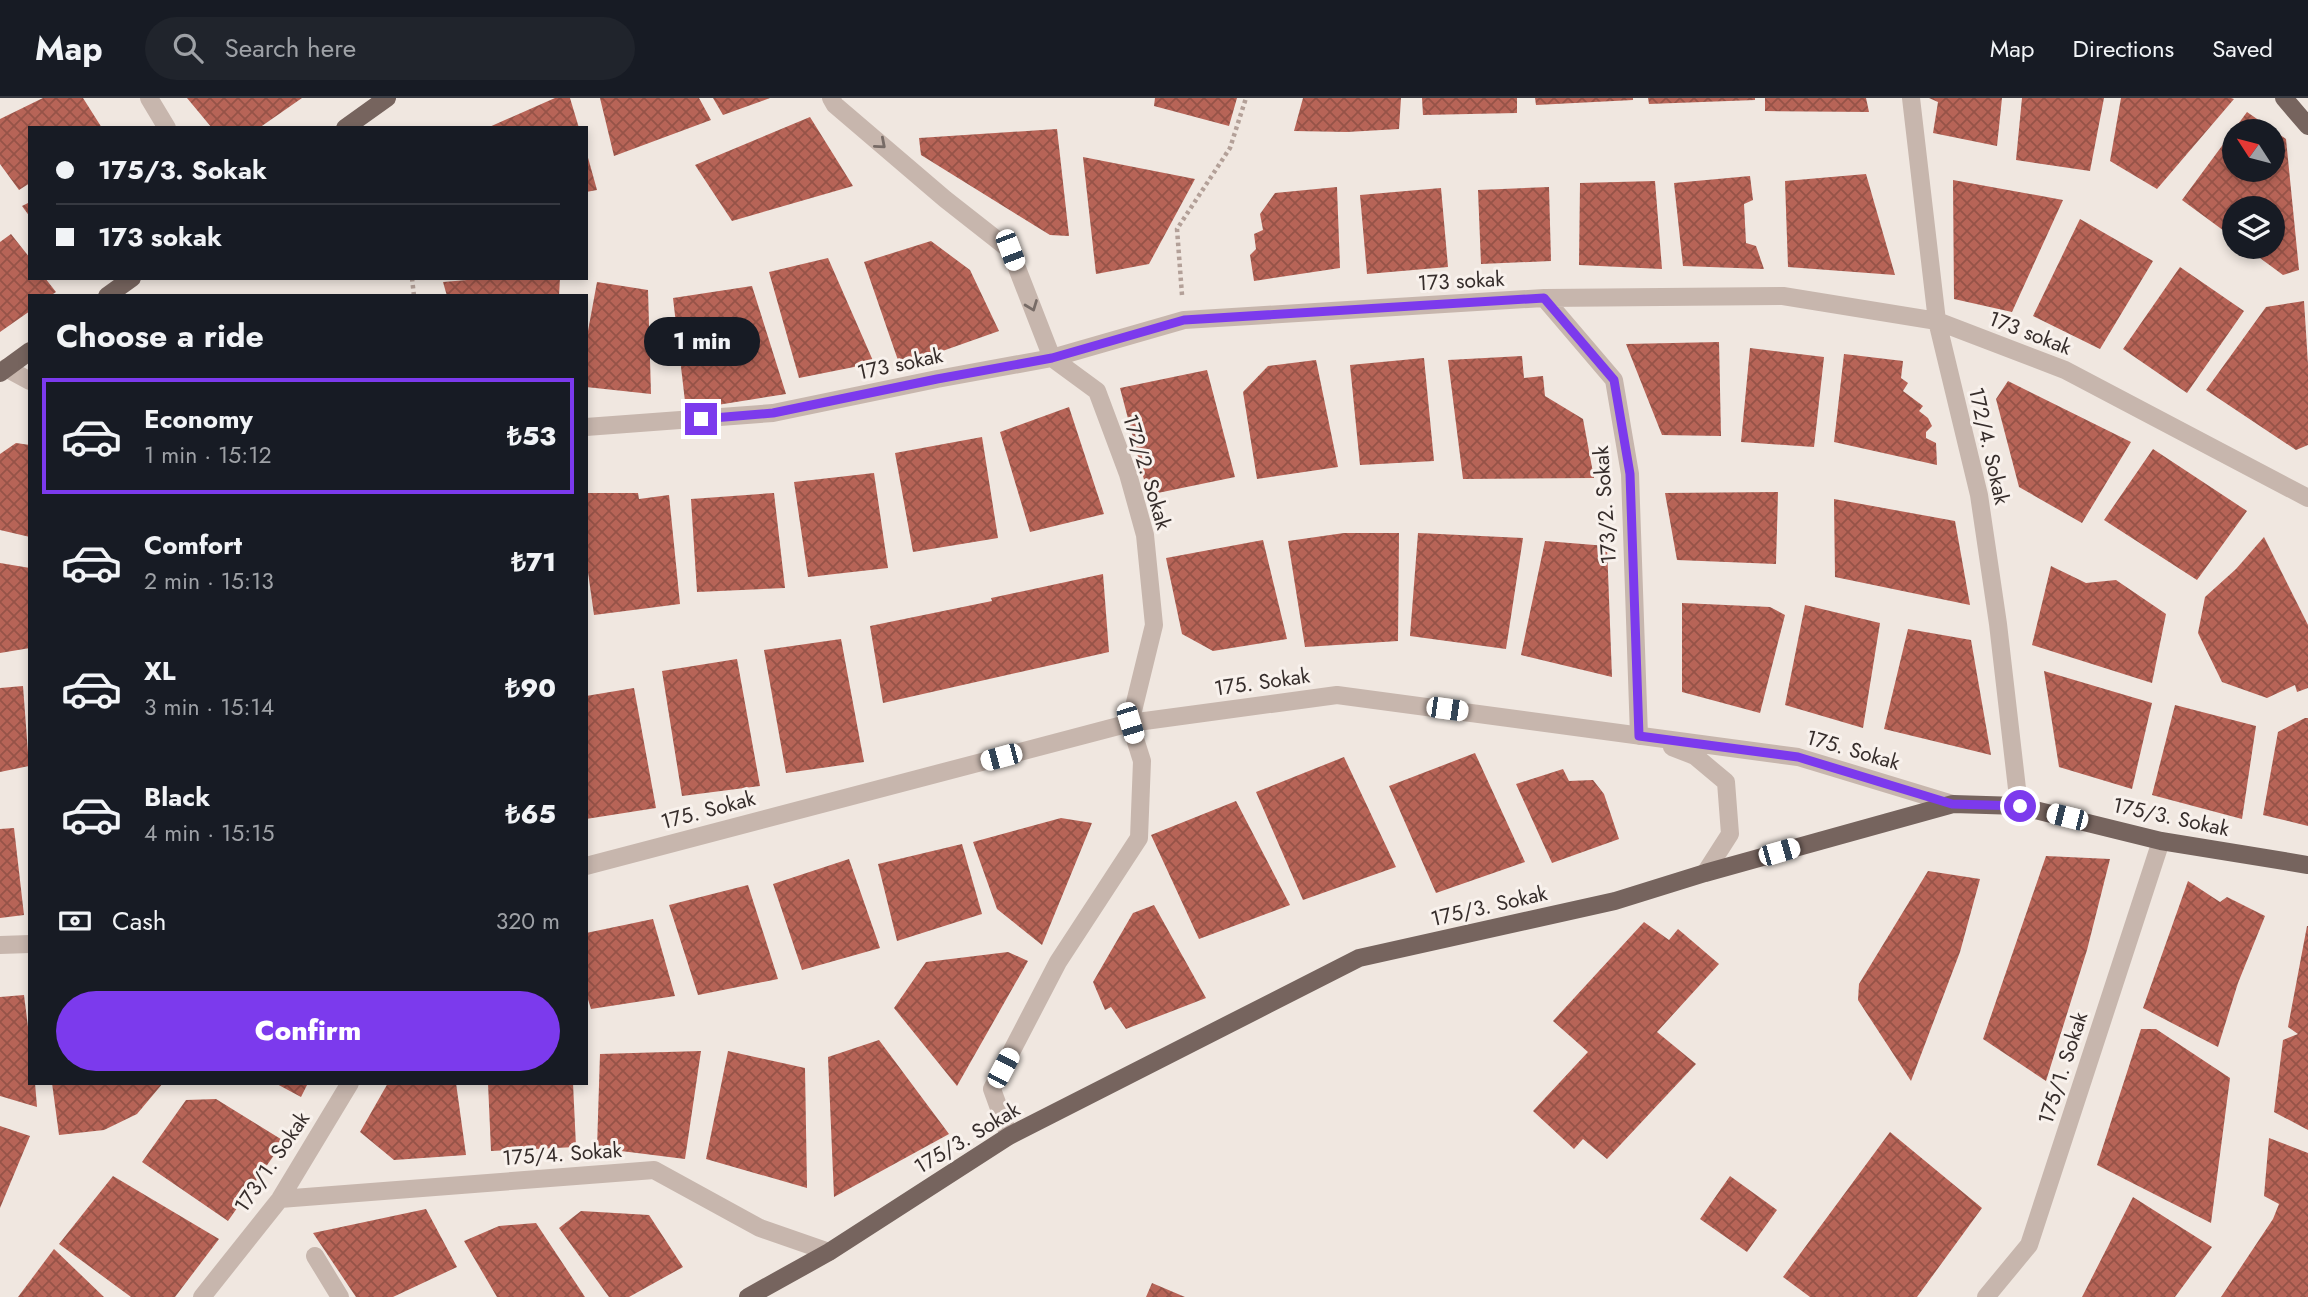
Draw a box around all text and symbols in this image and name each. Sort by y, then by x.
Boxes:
search box [145,17,635,80]
text: Map [35,25,103,72]
icon: search [169,29,207,67]
text: Search here [225,29,356,67]
text: Map [1990,31,2035,66]
text: Directions [2073,31,2174,66]
text: Saved [2212,31,2273,66]
north arrow [2222,119,2286,182]
map controls [2222,119,2285,259]
one-way arrow [873,136,886,148]
text: 175/3. Sokak [98,151,267,189]
button: layers [2222,196,2285,259]
text: 173 sokak [98,218,222,256]
car [993,227,1028,273]
street label: 173 sokak [1417,264,1506,298]
one-way arrow [1024,300,1038,312]
street label: 173 sokak [1984,303,2077,363]
text: Choose a ride [56,313,264,359]
callout: 1 min [643,317,759,366]
text: 1 min [673,324,731,358]
street label: 173 sokak [854,340,946,388]
street label: 172/4. Sokak [1961,384,2017,508]
text: Economy [144,400,253,438]
route end [685,403,717,435]
icon: car [60,405,123,468]
street label: 172/2. Sokak [1115,411,1179,534]
text: ₺53 [507,417,556,455]
text: 1 min · 15:12 [144,438,272,472]
street label: 173/2. Sokak [1586,444,1624,565]
text: Comfort [144,526,242,564]
icon: car [60,531,123,594]
text: ₺71 [511,543,556,581]
text: 2 min · 15:13 [144,564,274,598]
text: XL [144,652,176,690]
icon: car [60,657,123,720]
street label: 175. Sokak [1212,660,1313,704]
text: ₺90 [505,669,556,707]
text: 3 min · 15:14 [144,690,274,724]
car [1425,696,1470,722]
car [1114,700,1147,746]
street label: 175. Sokak [1802,722,1904,778]
car [978,741,1025,773]
text: Black [144,778,210,816]
icon: car [60,783,123,846]
street label: 175. Sokak [658,783,759,837]
route start [2004,790,2036,822]
street label: 175/3. Sokak [2110,790,2233,844]
text: ₺65 [506,795,556,833]
car [2045,802,2090,832]
text: 4 min · 15:15 [144,816,275,850]
car [1756,836,1803,868]
street label: 175/3. Sokak [1428,878,1551,934]
icon: cash [56,902,94,940]
text: Cash [112,902,166,940]
text: 320 m [496,904,560,938]
button: Confirm [56,991,560,1071]
street label: 175/1. Sokak [2031,1007,2096,1128]
car [984,1045,1023,1091]
street label: 175/3. Sokak [909,1094,1026,1181]
street label: 173/1. Sokak [227,1105,317,1218]
street label: 175/4. Sokak [501,1135,623,1173]

